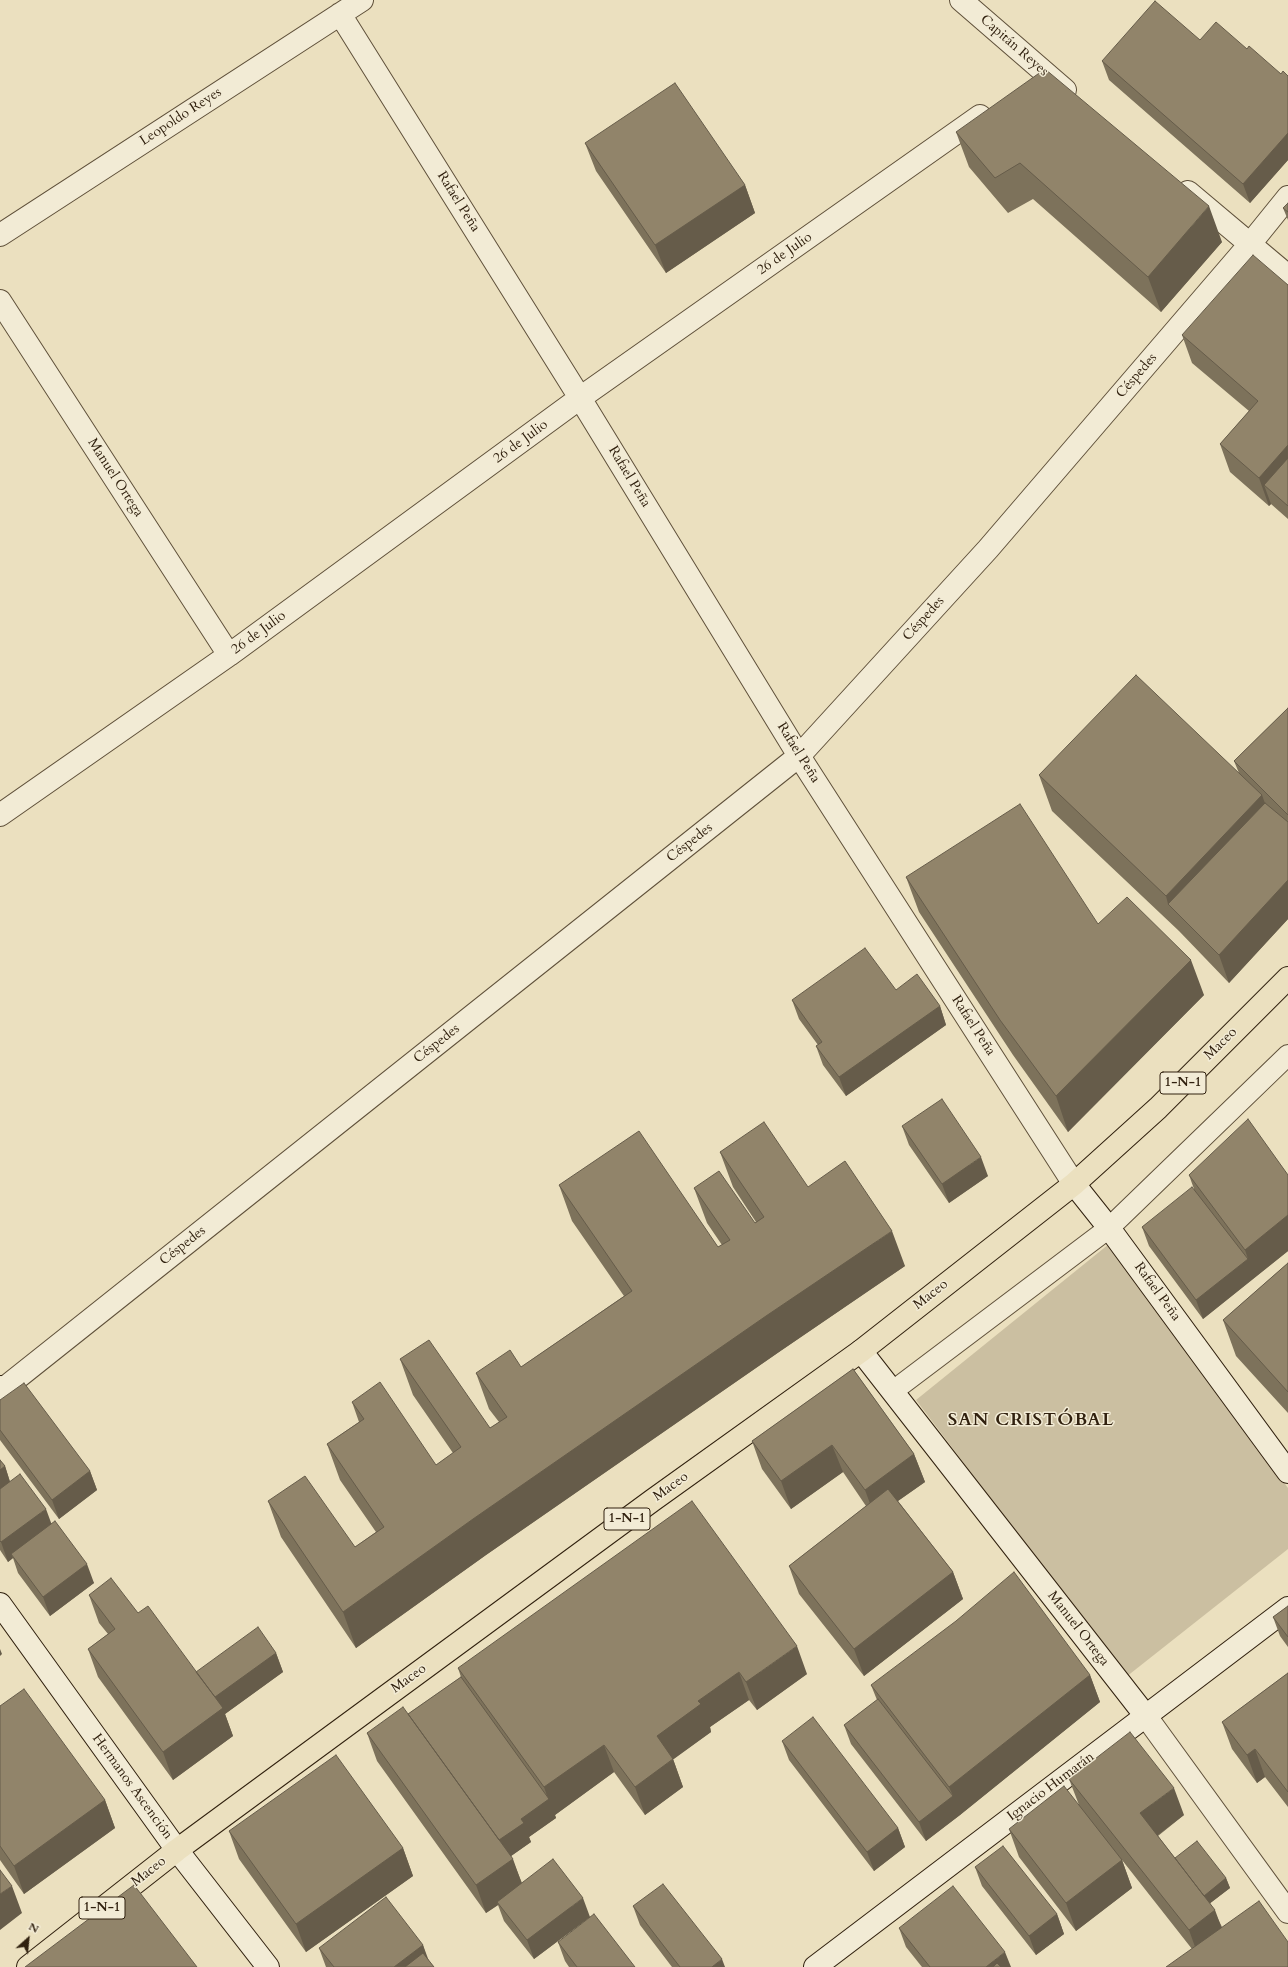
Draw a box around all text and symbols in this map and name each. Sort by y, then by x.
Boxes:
street label: Capitán Reyes [976,12,1052,80]
street label: Leopoldo Reyes [137,84,225,150]
street label: Rafael Peña [433,169,483,235]
street label: 26 de Julio [754,229,816,279]
street label: Céspedes [1113,350,1161,402]
street label: 26 de Julio [491,417,551,467]
street label: Manuel Ortega [83,436,147,520]
street label: Rafael Peña [604,443,654,511]
street label: Céspedes [900,593,948,645]
street label: 26 de Julio [229,608,289,658]
street label: Rafael Peña [773,720,823,786]
street label: Céspedes [664,820,716,866]
street label: Rafael Peña [947,993,999,1059]
street label: Céspedes [411,1021,463,1067]
street label: Maceo [1201,1024,1241,1064]
road number: 1-N-1 [1160,1072,1206,1094]
street label: Céspedes [157,1223,209,1269]
street label: Rafael Peña [1130,1259,1184,1325]
street label: Maceo [910,1276,952,1314]
district label: SAN CRISTÓBAL [948,1410,1114,1432]
street label: Maceo [650,1469,692,1505]
road number: 1-N-1 [604,1508,650,1530]
street label: Manuel Ortega [1044,1588,1112,1670]
street label: Maceo [388,1661,430,1697]
street label: Hermanos Ascención [88,1731,176,1843]
street label: Ignacio Humarán [1004,1749,1098,1825]
street label: Maceo [128,1853,170,1891]
road number: 1-N-1 [79,1897,125,1919]
north arrow [8,1919,48,1959]
text: N [26,1919,41,1937]

